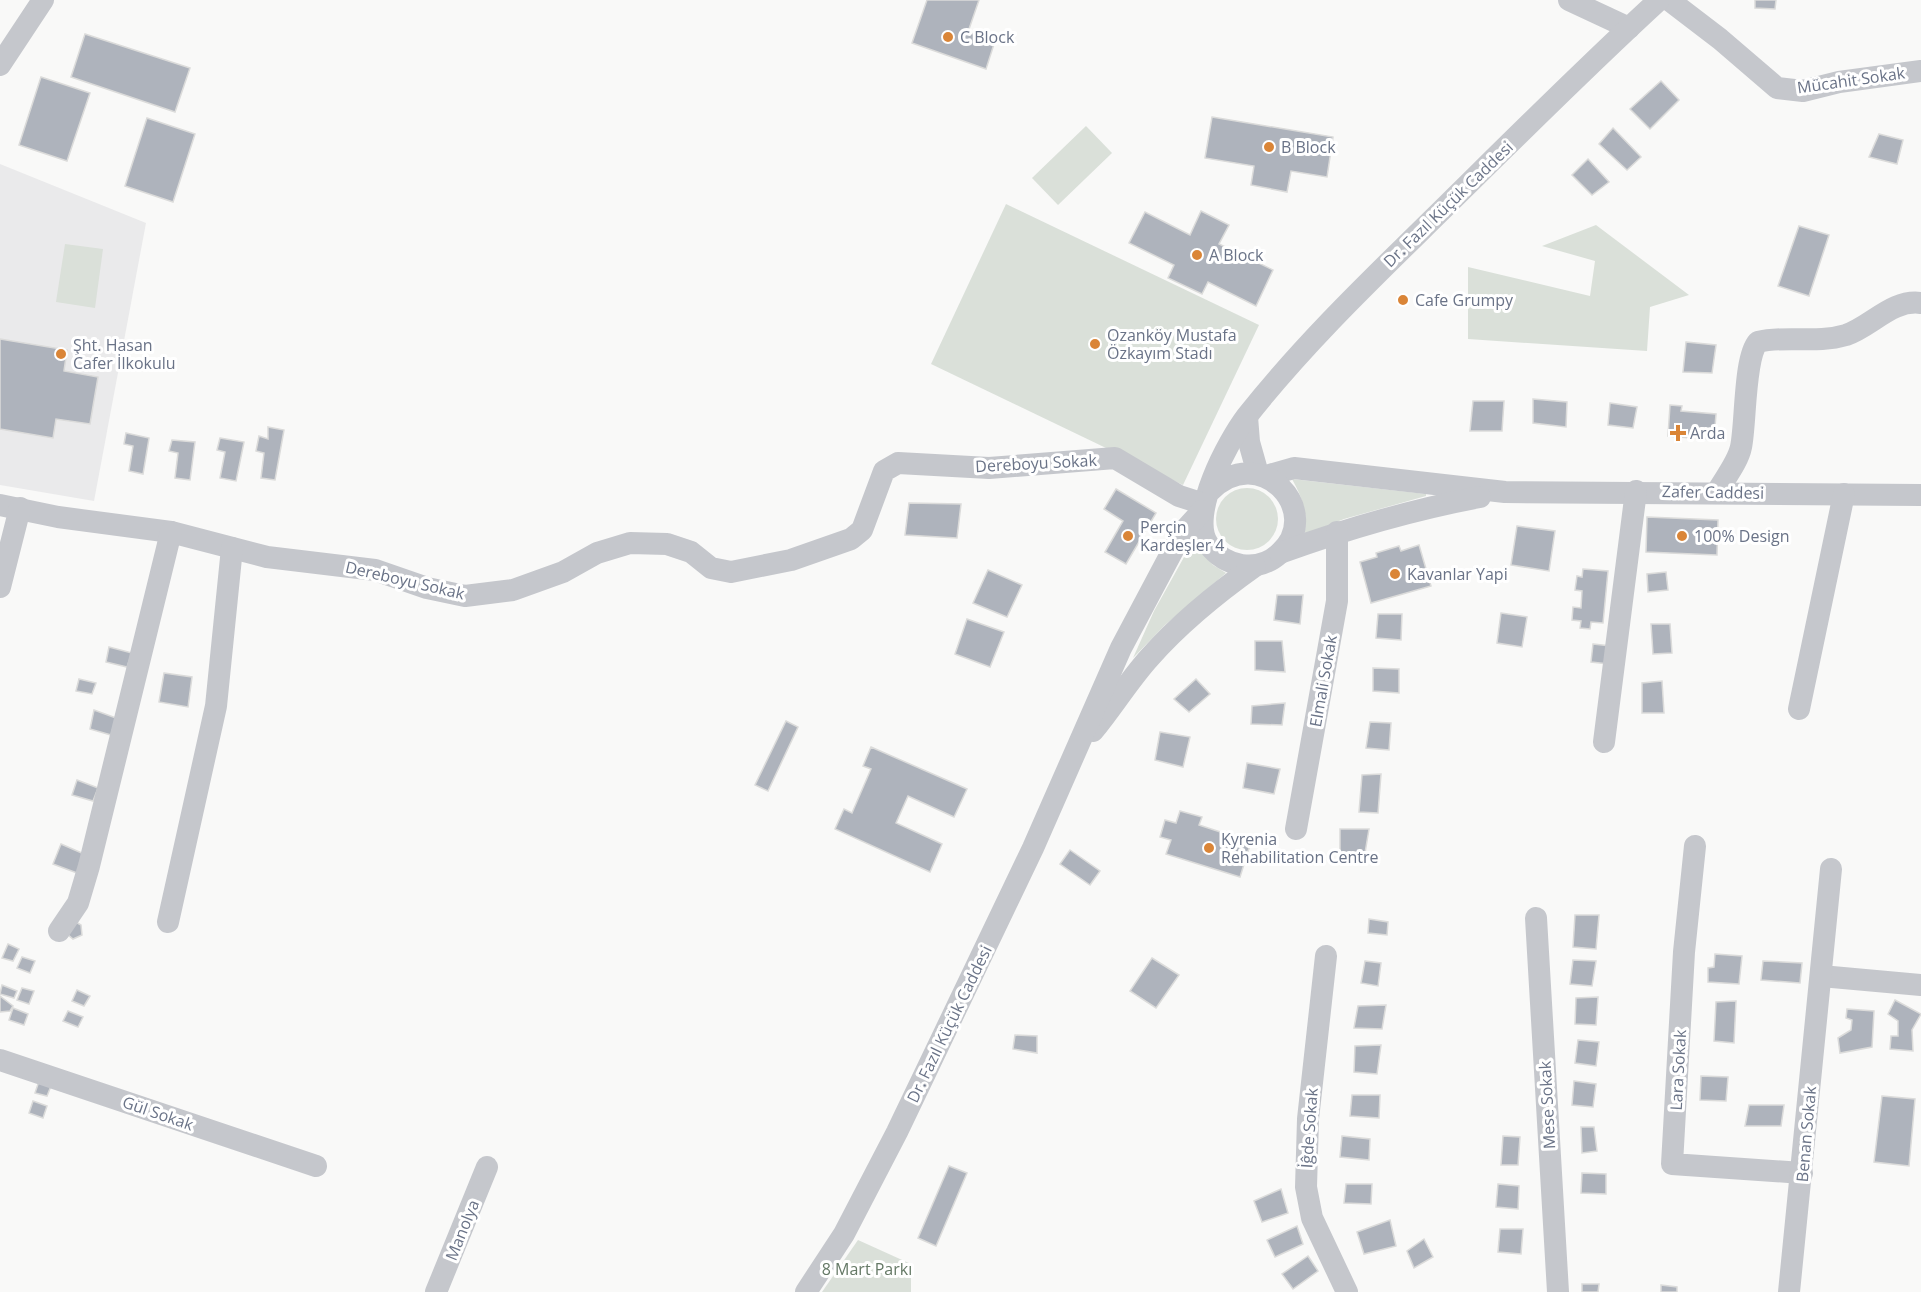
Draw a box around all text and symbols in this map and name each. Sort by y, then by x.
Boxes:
place label: C Block [960,26,1015,48]
marker: C Block [941,30,955,44]
street label: Mücahit Sokak [1796,61,1907,98]
place label: B Block [1281,136,1336,158]
street label: Dr. Fazıl Küçük Caddesi [1378,136,1518,272]
marker: B Block [1262,140,1276,154]
place label: A Block [1209,244,1264,266]
marker: A Block [1190,248,1204,262]
place label: Cafe Grumpy [1415,289,1514,311]
marker: Cafe Grumpy [1396,293,1410,307]
place label: Ozanköy Mustafa Özkayım Stadı [1107,324,1237,364]
place label: Şht. Hasan Cafer İlkokulu [73,334,176,374]
marker: Ozanköy Mustafa Özkayım Stadı [1088,337,1102,351]
marker: Şht. Hasan Cafer İlkokulu [54,347,68,361]
place label: Arda [1690,422,1725,444]
marker: Arda [1671,426,1685,440]
street label: Dereboyu Sokak [975,449,1098,477]
street label: Zafer Caddesi [1662,480,1764,504]
place label: Perçin Kardeşler 4 [1140,516,1225,556]
place label: 100% Design [1694,525,1790,547]
marker: Perçin Kardeşler 4 [1121,529,1135,543]
marker: 100% Design [1675,529,1689,543]
street label: Dereboyu Sokak [343,556,467,605]
place label: Kavanlar Yapi [1407,563,1508,585]
marker: Kavanlar Yapi [1388,567,1402,581]
street label: Elmali Sokak [1304,633,1342,729]
place label: Kyrenia Rehabilitation Centre [1221,828,1379,868]
marker: Kyrenia Rehabilitation Centre [1202,841,1216,855]
street label: Dr. Fazıl Küçük Caddesi [901,942,997,1106]
street label: Lara Sokak [1665,1028,1691,1111]
street label: Mese Sokak [1534,1060,1560,1150]
street label: Benan Sokak [1791,1085,1821,1183]
street label: İĝde Sokak [1295,1087,1323,1169]
street label: Gül Sokak [120,1091,197,1136]
street label: Manolya [440,1196,484,1264]
park label: 8 Mart Parkı [822,1258,912,1280]

